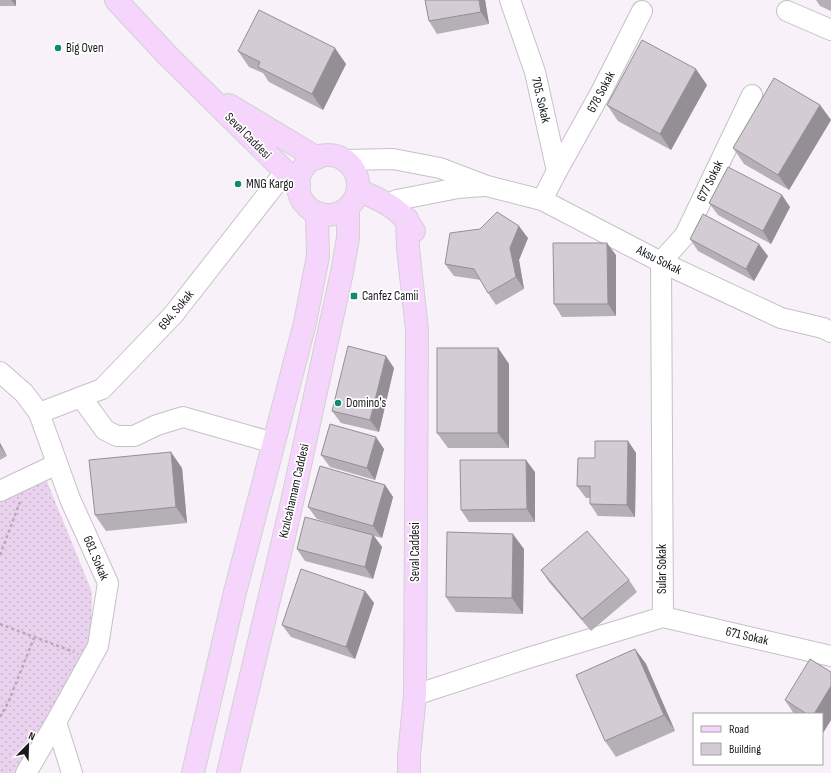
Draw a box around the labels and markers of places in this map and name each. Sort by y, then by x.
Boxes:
place label: Big Oven [66,40,104,56]
marker: Big Oven [53,43,63,53]
place label: MNG Kargo [246,176,294,192]
marker: MNG Kargo [233,179,243,189]
place label: Canfez Camii [362,288,418,304]
marker: Canfez Camii [349,291,359,301]
place label: Domino's [346,395,387,411]
marker: Domino's [333,398,343,408]

